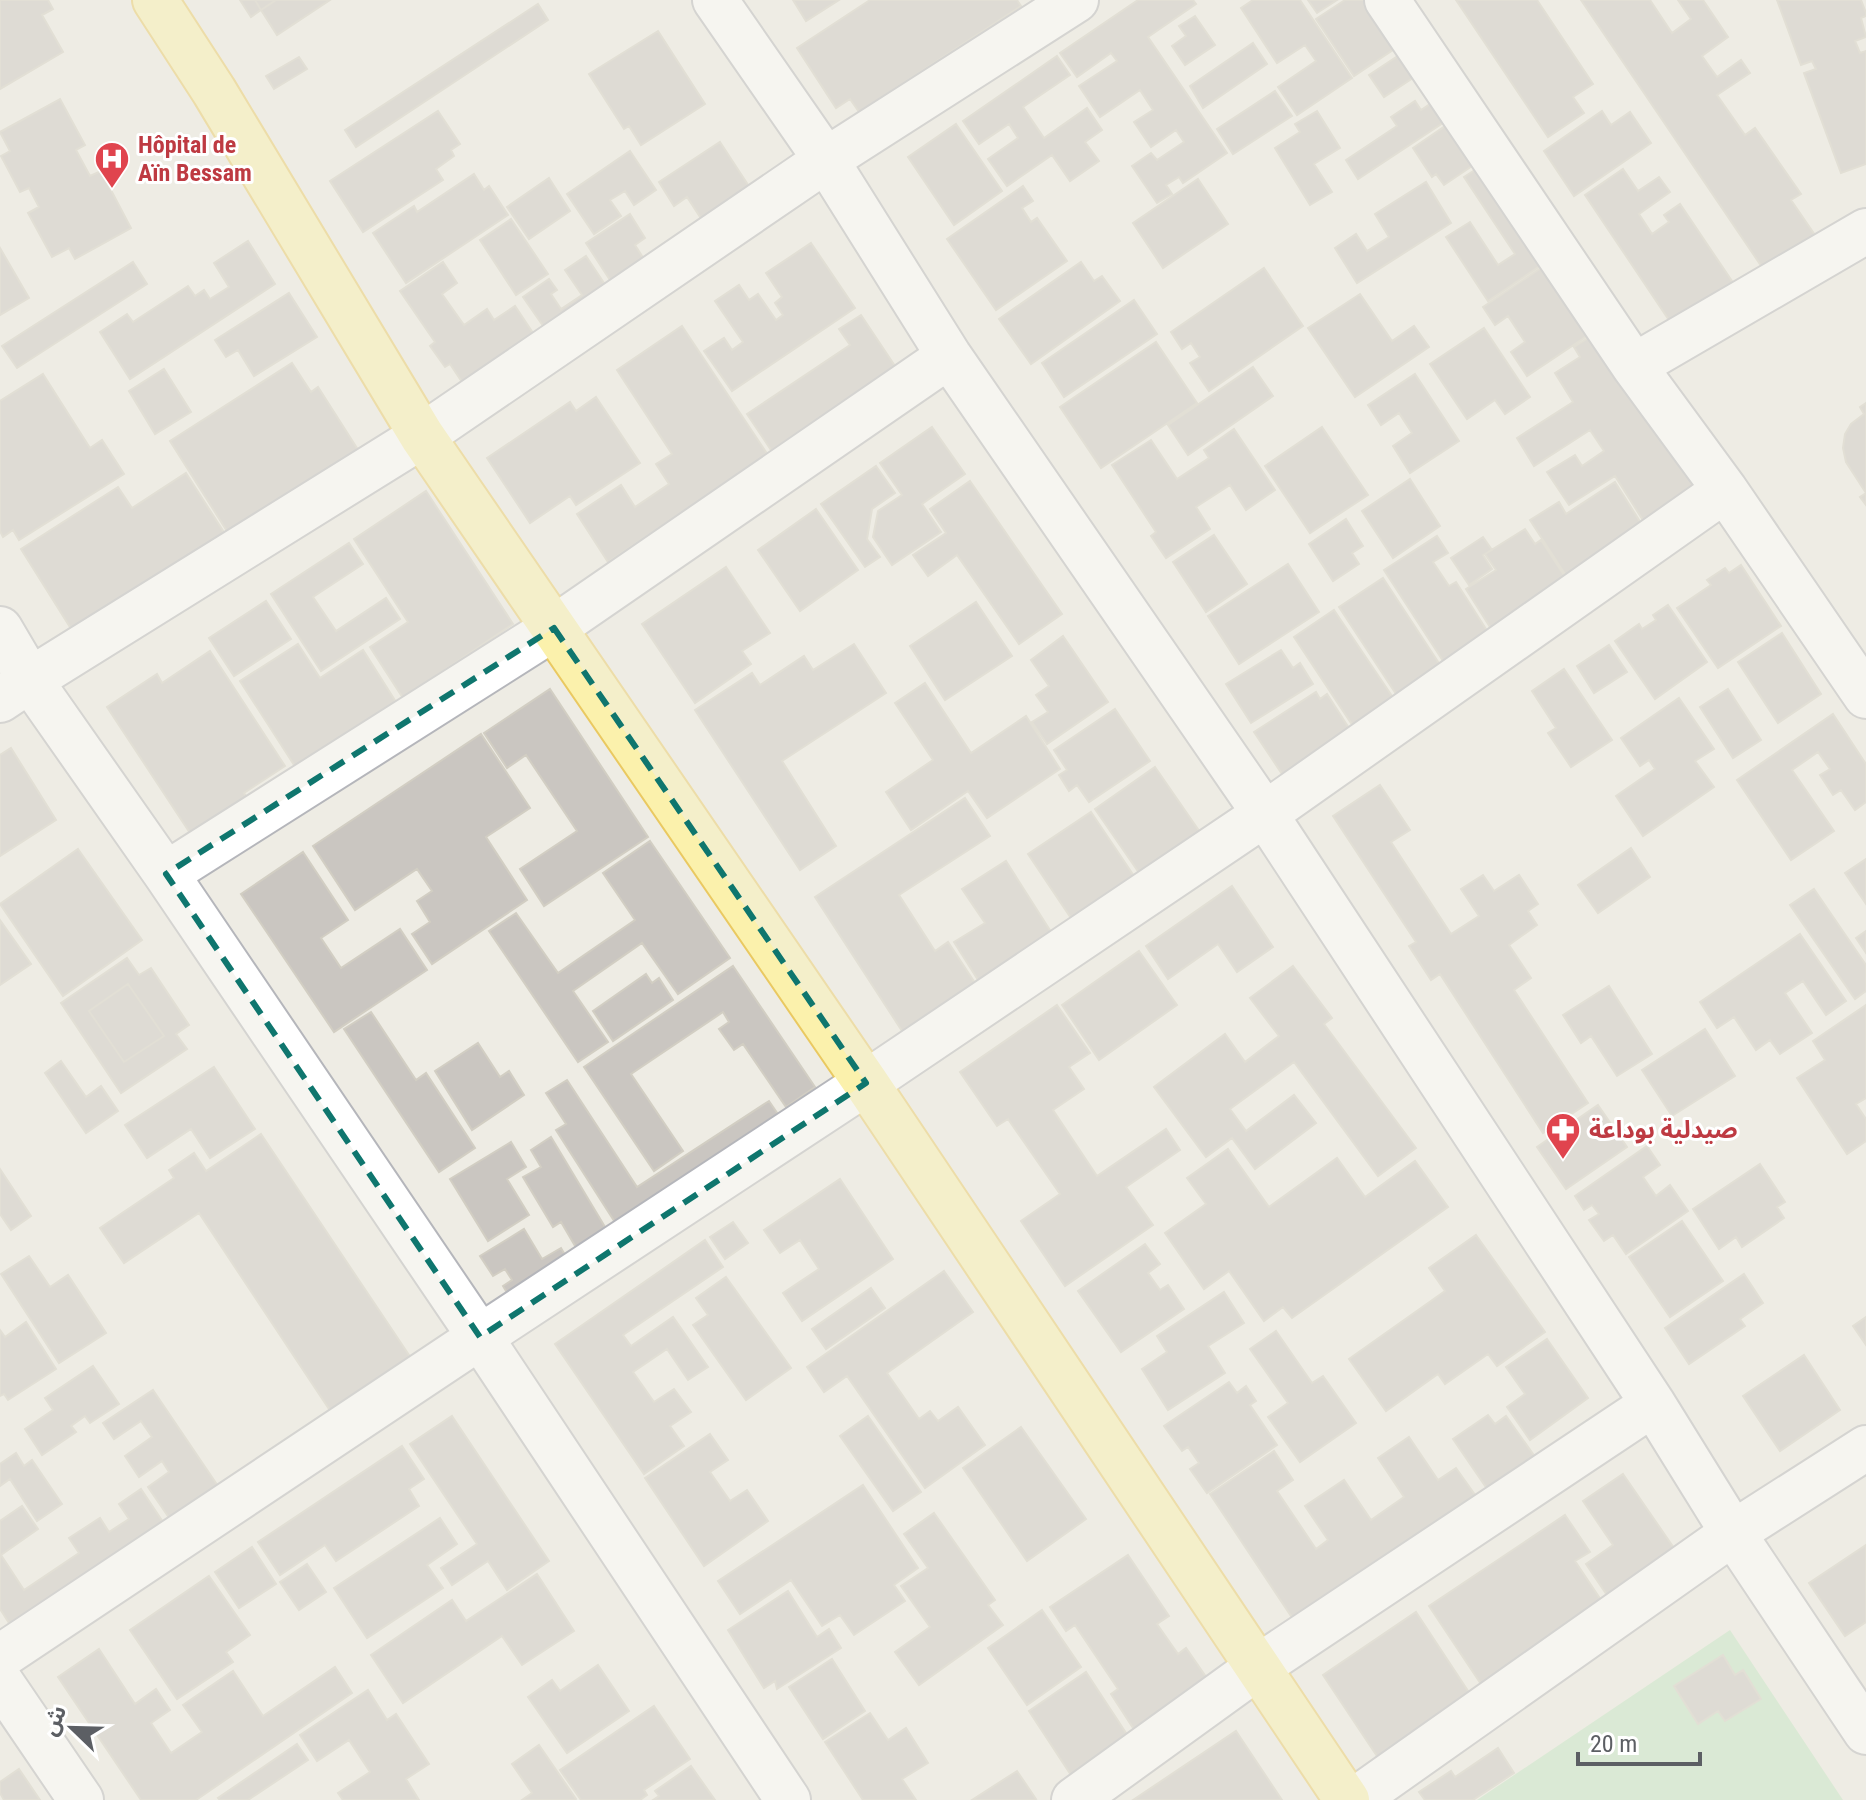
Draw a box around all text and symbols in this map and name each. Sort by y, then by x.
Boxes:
place label: Hôpital de Aïn Bessam [138,131,252,187]
hospital icon: Hôpital de Aïn Bessam [93,140,131,190]
pharmacy icon: صيدلية بوداعة [1544,1111,1582,1161]
place label: صيدلية بوداعة [1589,1116,1738,1144]
north arrow [32,1688,112,1768]
text: ش [37,1702,71,1739]
scale bar [1578,1716,1700,1766]
text: 20 m [1590,1730,1637,1758]

